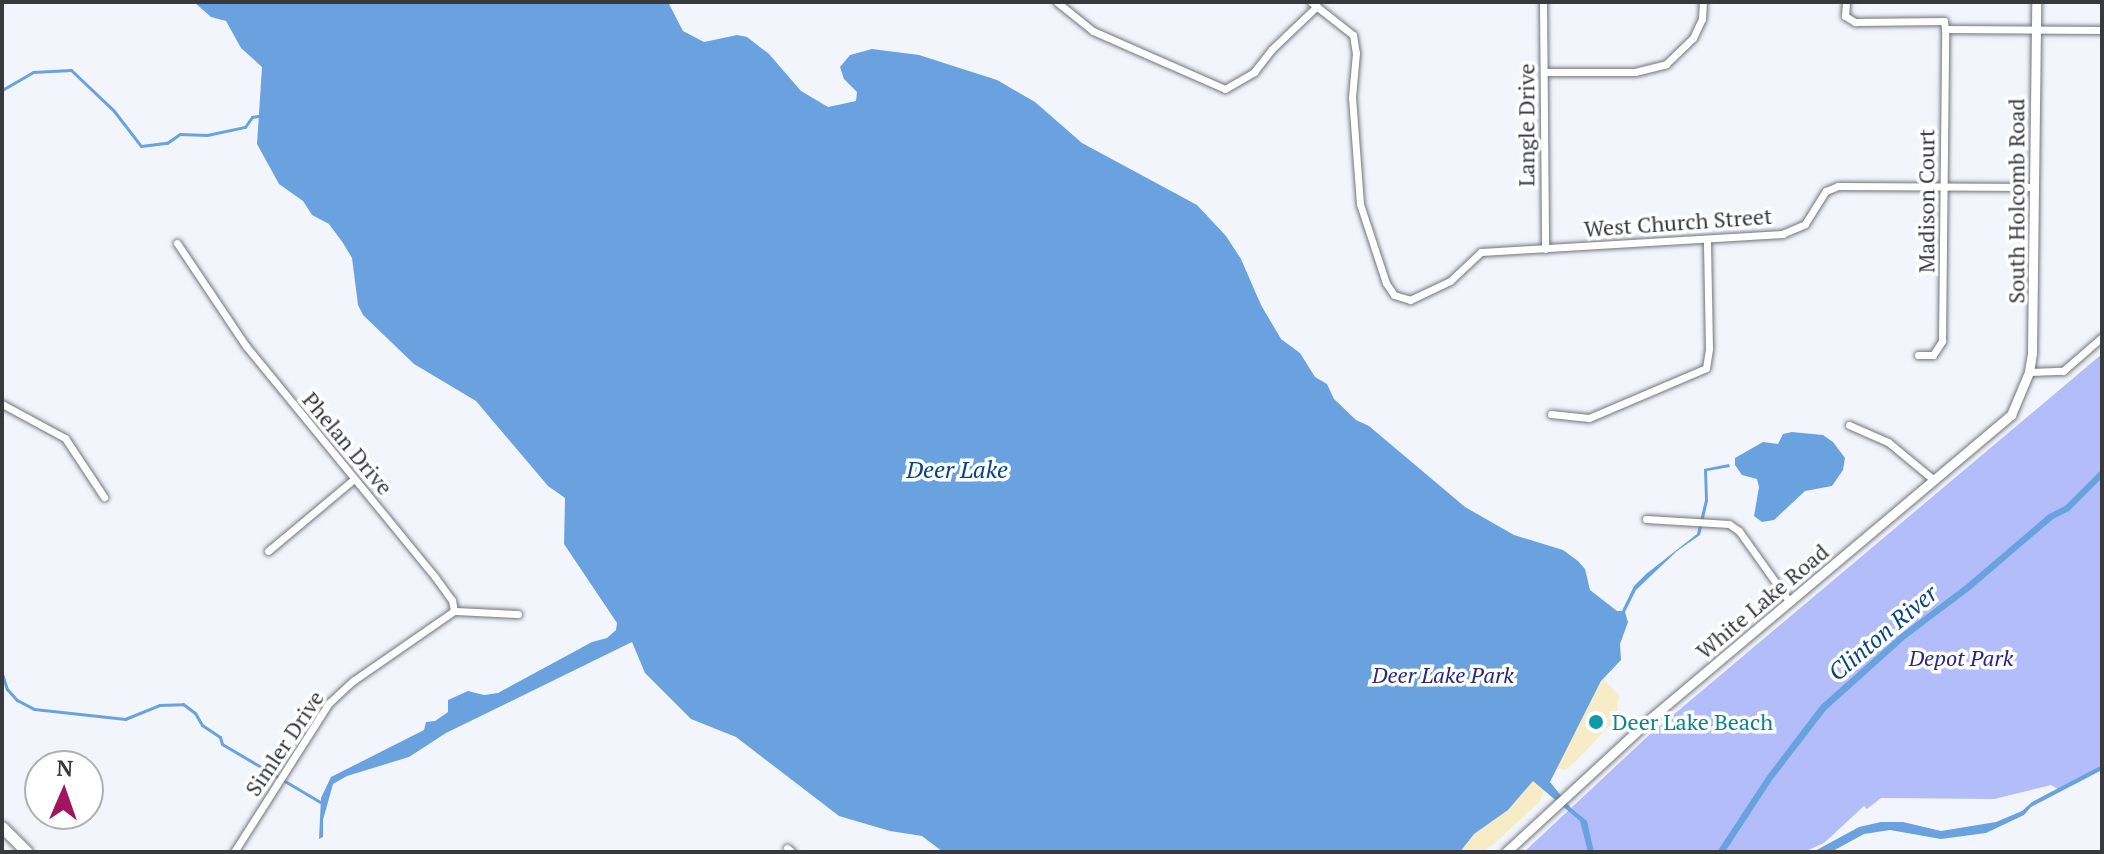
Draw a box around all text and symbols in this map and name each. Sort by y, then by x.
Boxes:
street label: Langle Drive [1513,63,1539,187]
street label: South Holcomb Road [2003,98,2029,304]
street label: Madison Court [1913,129,1939,273]
street label: West Church Street [1583,202,1773,242]
street label: Phelan Drive [297,386,399,500]
water label: Deer Lake [906,456,1008,484]
street label: White Lake Road [1691,538,1833,664]
water label: Clinton River [1823,579,1943,687]
park label: Depot Park [1909,645,2013,671]
park label: Deer Lake Park [1372,662,1514,688]
street label: Simler Drive [239,685,329,801]
place label: Deer Lake Beach [1612,709,1773,735]
marker: Deer Lake Beach [1587,713,1605,731]
north arrow [24,750,104,830]
text: N [56,753,74,782]

